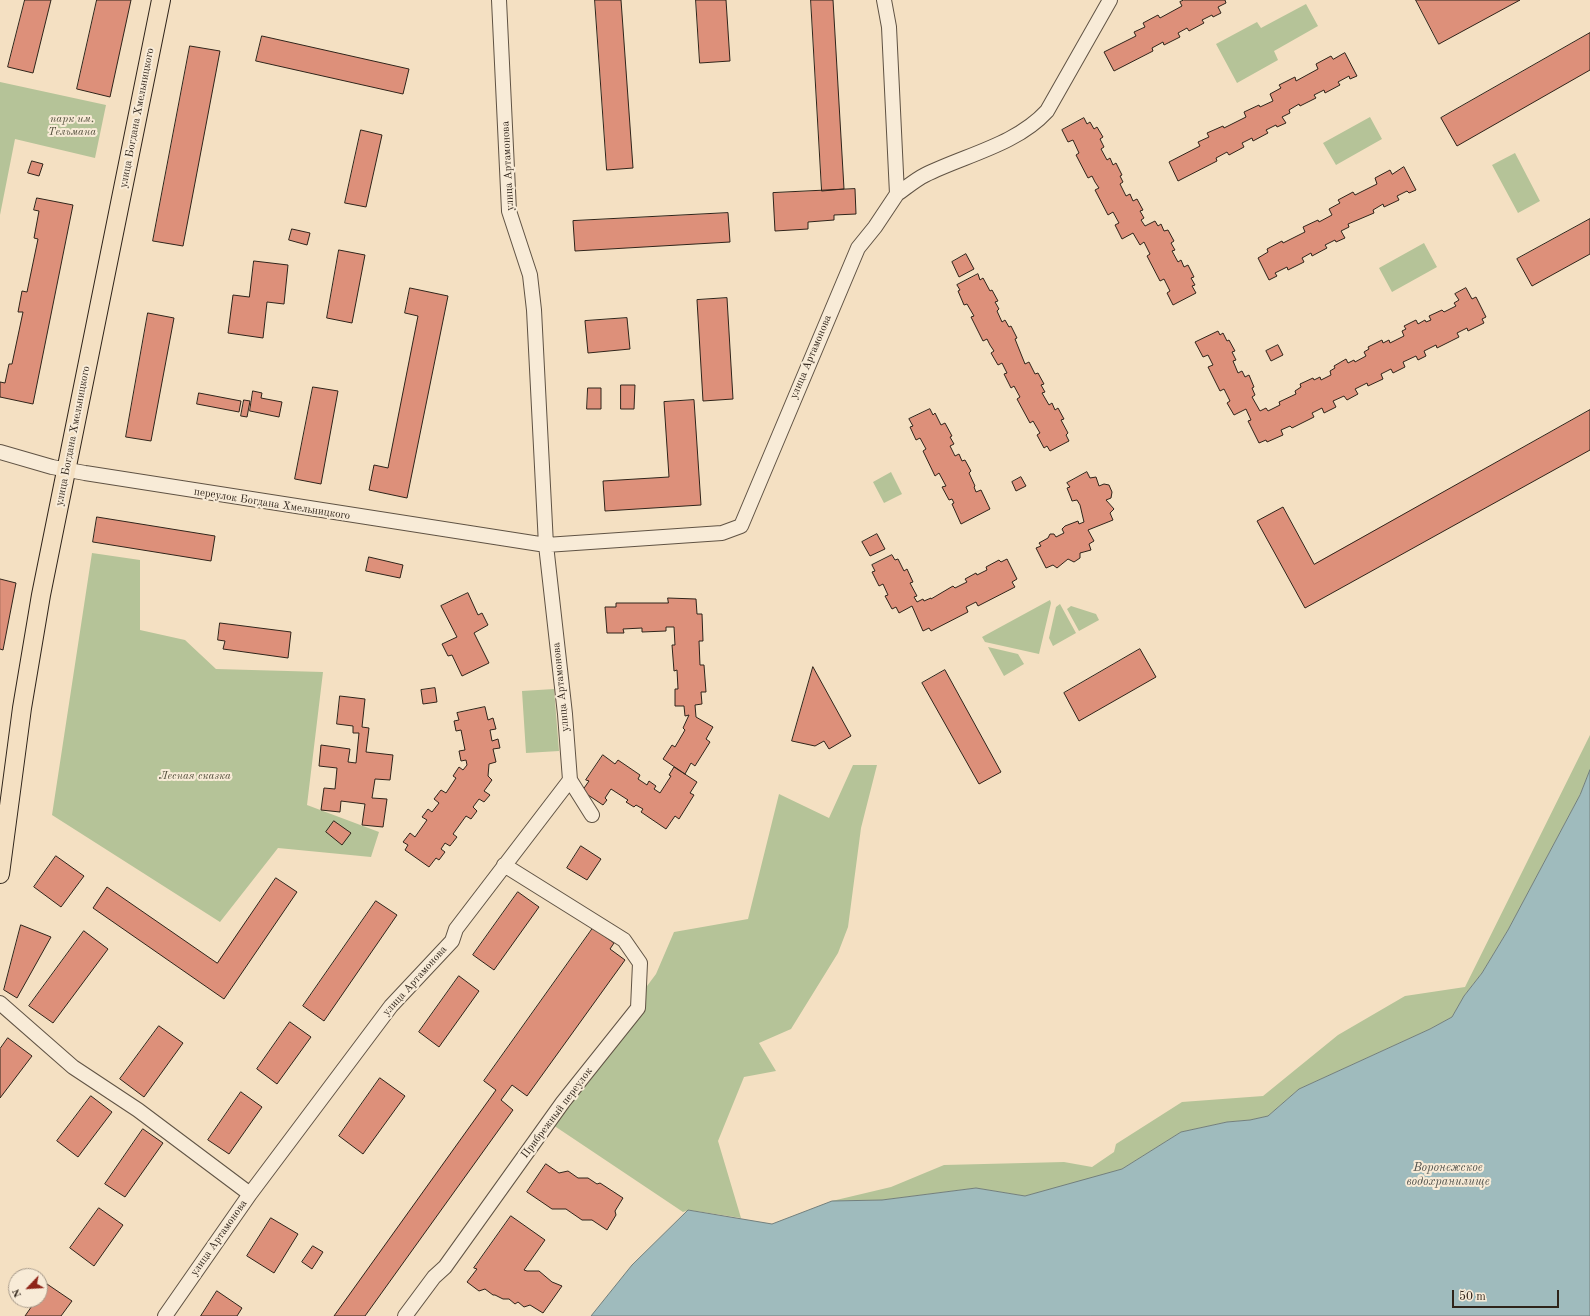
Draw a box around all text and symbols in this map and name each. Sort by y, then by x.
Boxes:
street label: улица Богдана Хмельницкого [117,47,157,189]
park label: парк им. Тельмана [48,112,96,138]
street label: улица Артамонова [499,121,517,211]
street label: улица Артамонова [787,313,835,401]
street label: улица Богдана Хмельницкого [53,365,93,507]
street label: переулок Богдана Хмельницкого [193,485,351,523]
street label: улица Артамонова [550,642,572,732]
park label: Лесная сказка [159,769,231,783]
street label: улица Артамонова [380,943,450,1019]
street label: Прибрежный переулок [519,1065,595,1161]
water label: Воронежское водохранилище [1406,1161,1490,1189]
street label: улица Артамонова [188,1197,250,1279]
north arrow [8,1268,48,1308]
scale bar [1454,1282,1561,1308]
text: N [11,1287,24,1299]
text: 50 m [1459,1291,1486,1303]

